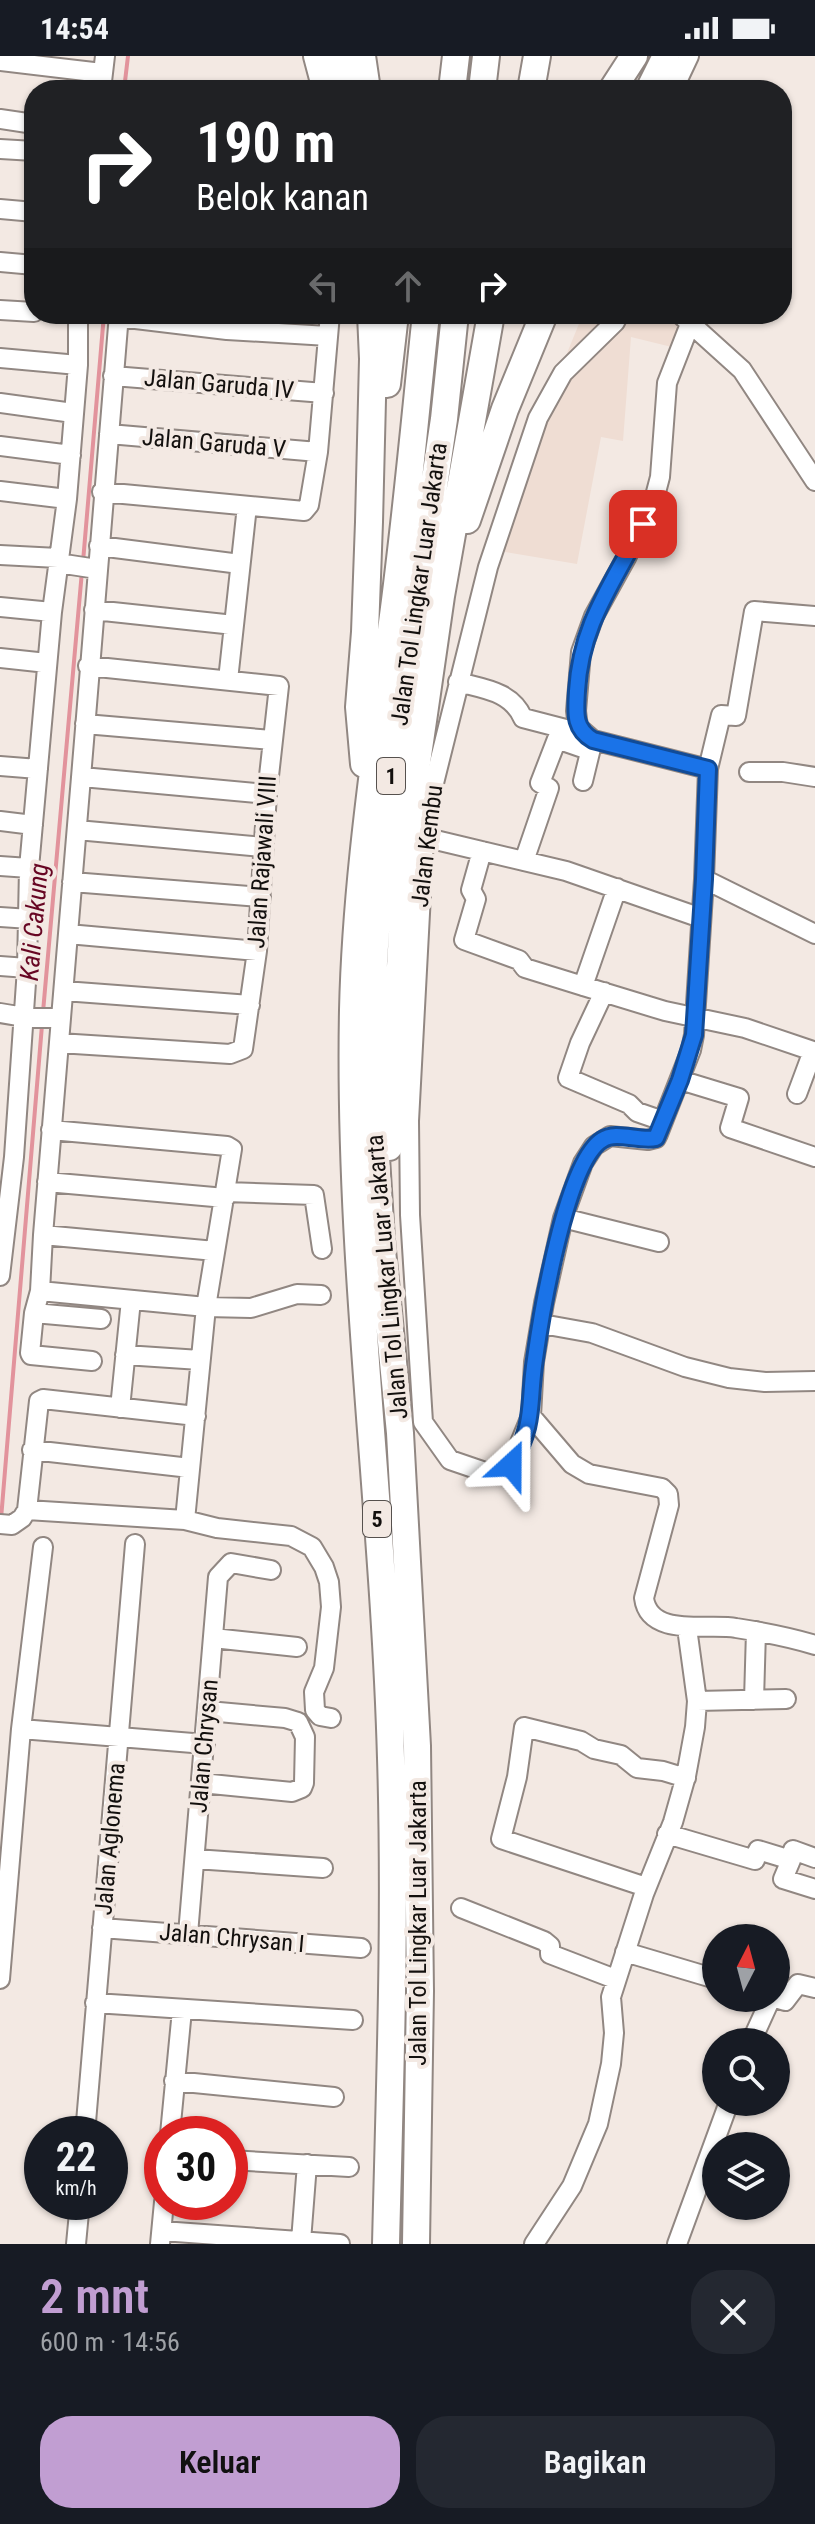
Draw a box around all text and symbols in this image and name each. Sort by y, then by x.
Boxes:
text: 14:54 [40,11,109,46]
text: 190 m [196,110,335,176]
icon: right [64,112,168,216]
text: Belok kanan [196,177,369,219]
icon: left [302,264,346,308]
icon: ahead [386,264,430,308]
icon: right [470,264,514,308]
street label: Jalan Garuda IV [143,364,295,404]
street label: Jalan Garuda V [141,423,287,463]
street label: Jalan Tol Lingkar Luar Jakarta [385,441,453,727]
pin [609,490,677,558]
icon: arrive [621,502,665,546]
road number: 1 [377,758,405,794]
street label: Jalan Rajawali VIII [242,775,282,949]
street label: Jalan Kembu [406,783,448,909]
water label: Kali Cakung [14,862,54,982]
street label: Jalan Tol Lingkar Luar Jakarta [361,1134,413,1420]
position arrow [469,1423,553,1507]
road number: 5 [363,1501,391,1537]
street label: Jalan Chrysan [184,1678,224,1814]
street label: Jalan Aglonema [89,1762,131,1916]
street label: Jalan Tol Lingkar Luar Jakarta [404,1780,432,2066]
street label: Jalan Chrysan I [158,1918,306,1958]
north arrow [702,1924,790,2012]
map controls [702,1924,790,2220]
button: search [702,2028,790,2116]
speed limit sign: 30 [144,2116,248,2220]
button: layers [702,2132,790,2220]
text: 22 [56,2134,96,2181]
text: km/h [55,2176,97,2200]
text: 2 mnt [40,2268,149,2325]
button: close [691,2270,775,2354]
text: 600 m · 14:56 [40,2327,180,2357]
button: Keluar [40,2416,400,2508]
button: Bagikan [416,2416,775,2508]

